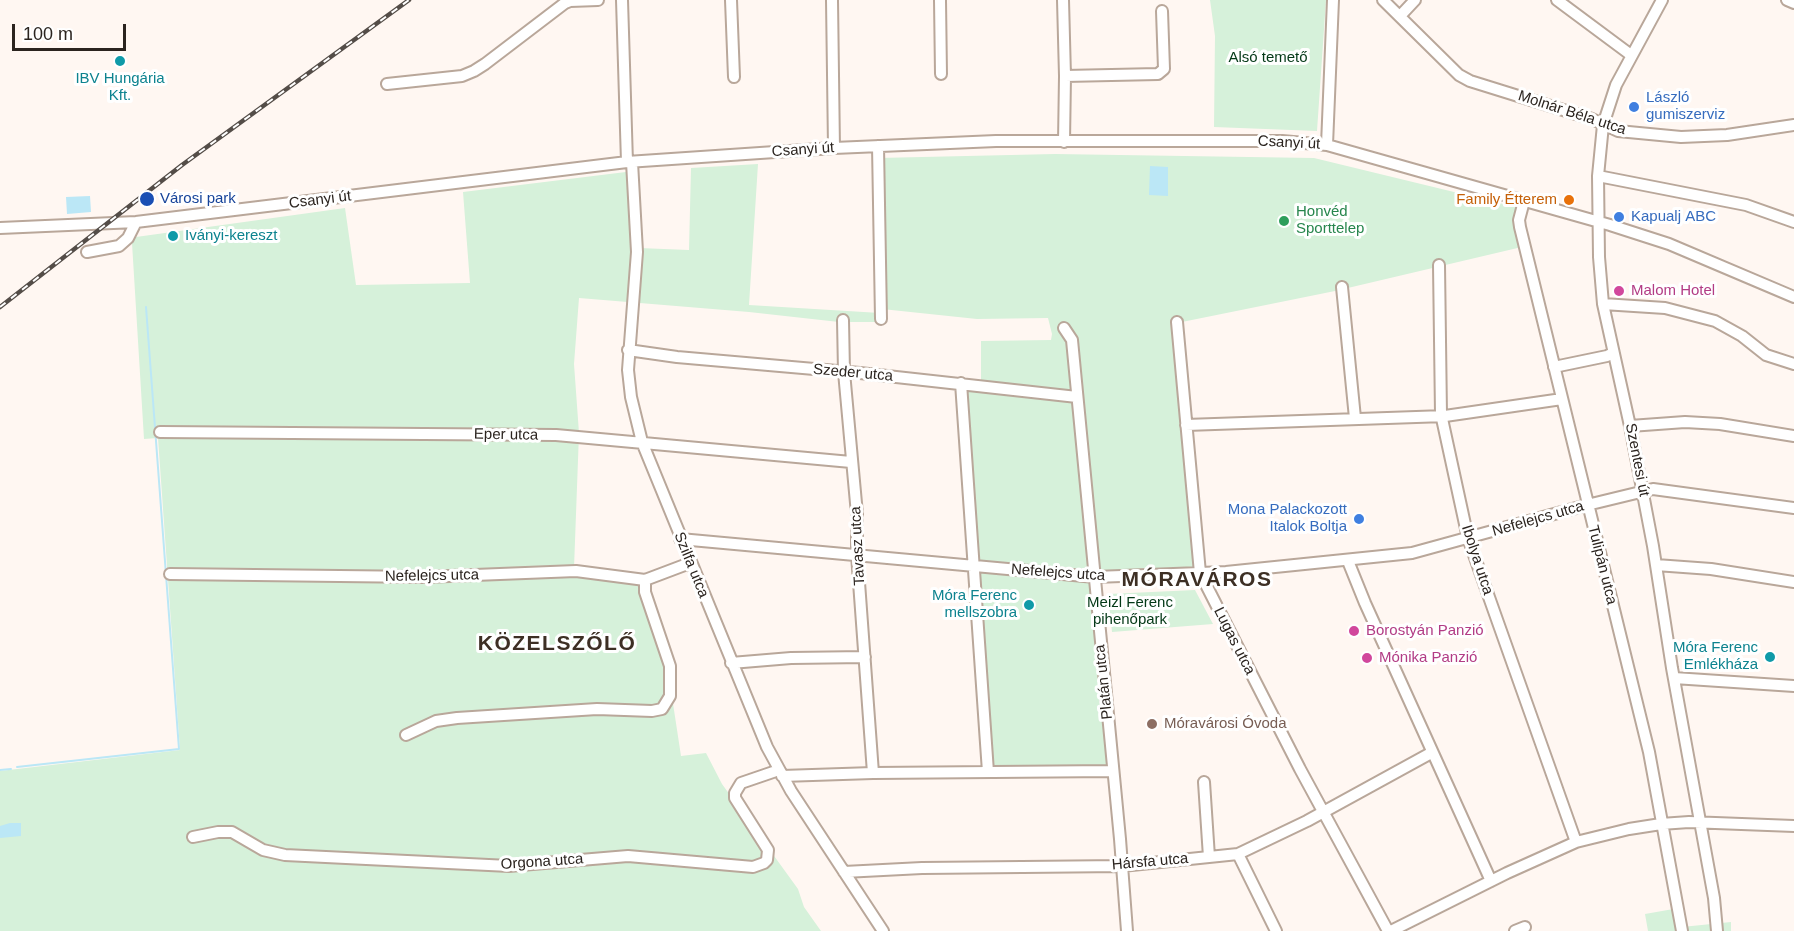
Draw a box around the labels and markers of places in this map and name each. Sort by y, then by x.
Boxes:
marker: IBV Hungária Kft. [113,54,127,68]
place label: IBV Hungária Kft. [75,70,165,105]
place label: László gumiszerviz [1646,89,1725,124]
marker: László gumiszerviz [1627,100,1641,114]
marker: Városi park [138,190,156,208]
place label: Városi park [160,190,236,208]
place label: Family Étterem [1456,191,1557,209]
marker: Family Étterem [1562,193,1576,207]
place label: Honvéd Sporttelep [1296,203,1364,238]
place label: Kapualj ABC [1631,208,1716,226]
marker: Kapualj ABC [1612,210,1626,224]
marker: Honvéd Sporttelep [1277,214,1291,228]
place label: Iványi-kereszt [185,227,278,245]
marker: Iványi-kereszt [166,229,180,243]
place label: Malom Hotel [1631,282,1715,300]
marker: Malom Hotel [1612,284,1626,298]
place label: Mona Palackozott Italok Boltja [1228,501,1347,536]
marker: Mona Palackozott Italok Boltja [1352,512,1366,526]
place label: Móra Ferenc mellszobra [932,587,1017,622]
marker: Móra Ferenc mellszobra [1022,598,1036,612]
place label: Borostyán Panzió [1366,622,1484,640]
marker: Borostyán Panzió [1347,624,1361,638]
place label: Móra Ferenc Emlékháza [1673,639,1758,674]
place label: Mónika Panzió [1379,649,1477,667]
marker: Móra Ferenc Emlékháza [1763,650,1777,664]
marker: Mónika Panzió [1360,651,1374,665]
place label: Móravárosi Óvoda [1164,715,1287,733]
marker: Móravárosi Óvoda [1145,717,1159,731]

